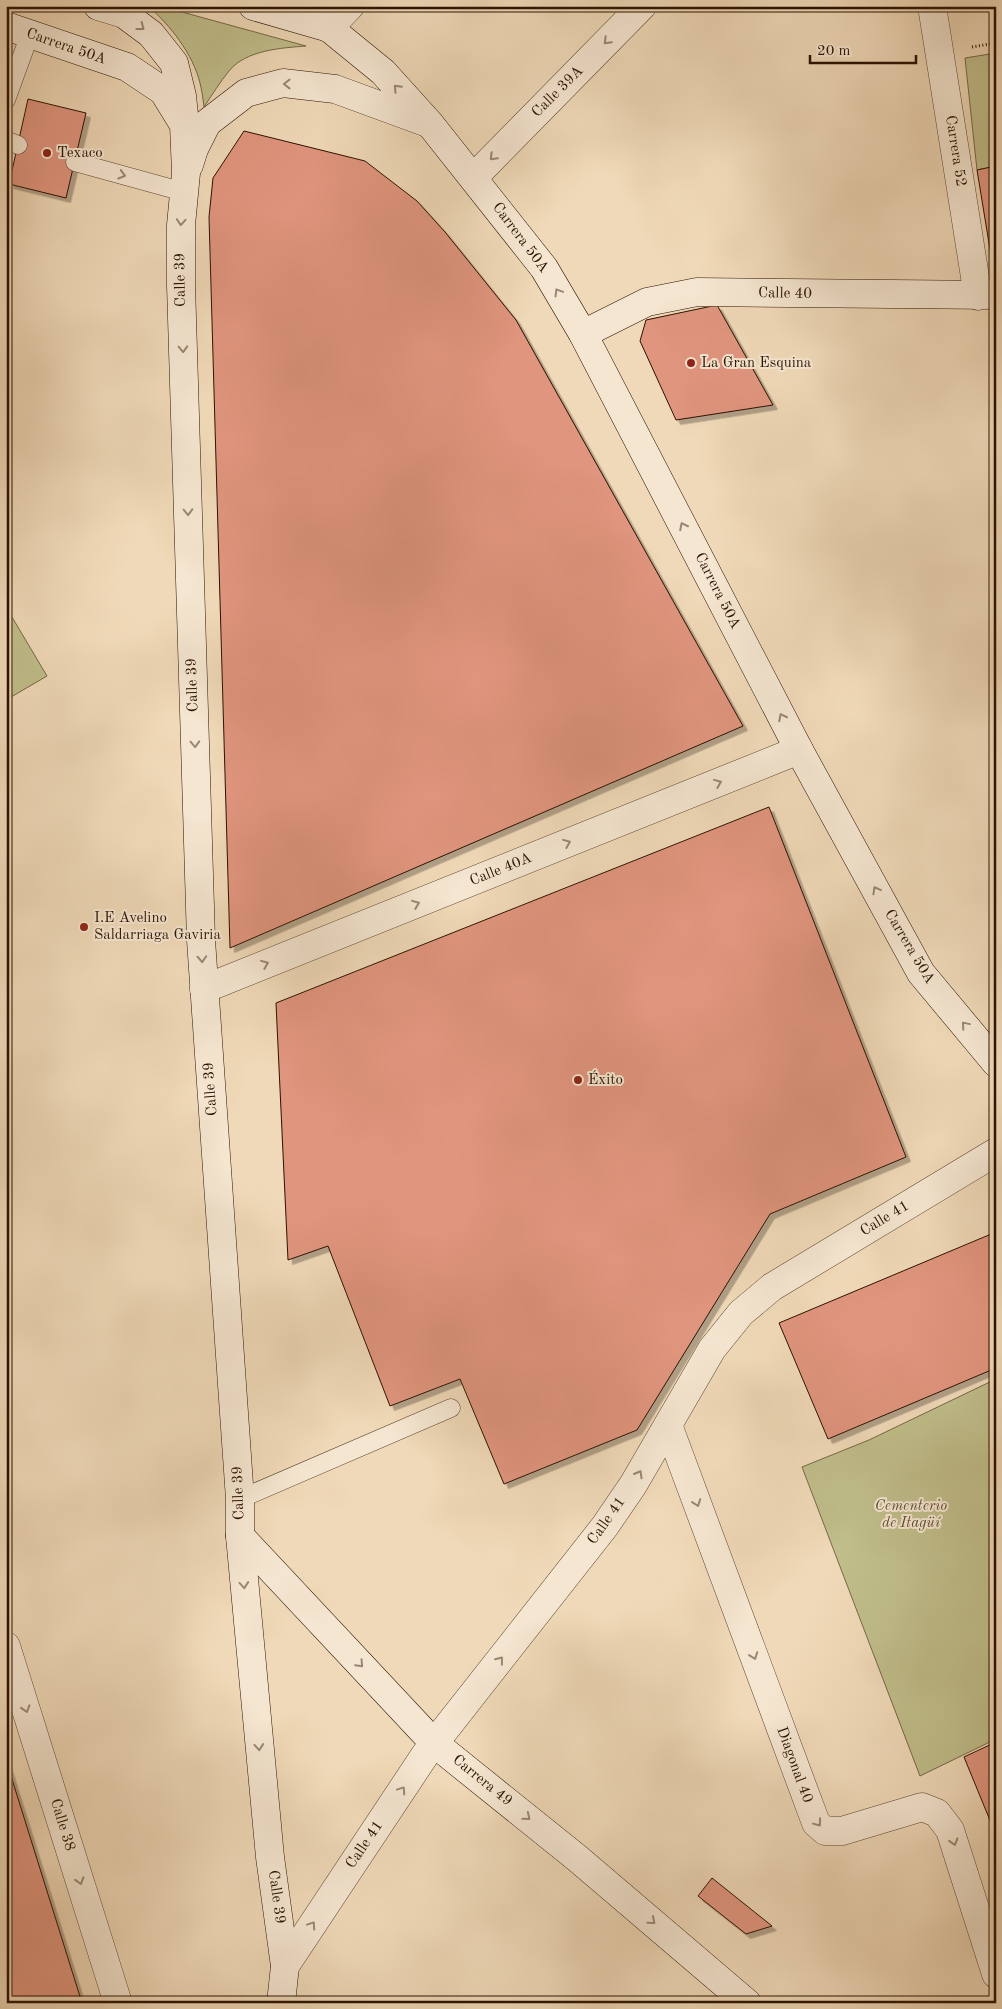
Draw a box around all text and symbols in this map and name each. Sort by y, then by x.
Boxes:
one-way arrow [135,21,144,29]
street label: Carrera 50A [24,26,108,68]
scale bar [810,32,916,64]
one-way arrow [604,35,613,44]
text: 20 m [817,44,851,59]
street label: Calle 39A [530,63,587,120]
one-way arrow [283,79,290,89]
one-way arrow [394,85,403,94]
street label: Carrera 52 [942,114,968,188]
place label: Texaco [57,146,103,161]
marker: Texaco [41,147,53,159]
one-way arrow [490,151,499,160]
one-way arrow [117,169,126,180]
street label: Carrera 50A [489,200,551,276]
one-way arrow [176,218,187,226]
street label: Calle 39 [173,253,189,307]
street label: Calle 40 [758,286,812,302]
one-way arrow [555,288,565,297]
one-way arrow [178,346,188,354]
place label: La Gran Esquina [701,356,812,371]
marker: La Gran Esquina [685,357,697,369]
one-way arrow [183,508,193,516]
one-way arrow [679,522,689,531]
street label: Carrera 50A [691,550,743,632]
street label: Calle 39 [185,658,201,712]
one-way arrow [778,713,788,722]
one-way arrow [190,740,201,748]
one-way arrow [713,778,722,789]
one-way arrow [562,839,571,849]
street label: Calle 40A [468,851,535,889]
one-way arrow [872,887,882,896]
one-way arrow [411,900,420,910]
street label: Carrera 50A [881,907,937,987]
place label: I.E Avelino Saldarriaga Gaviria [94,911,221,943]
marker: I.E Avelino Saldarriaga Gaviria [78,921,90,933]
one-way arrow [197,955,208,963]
one-way arrow [261,960,269,970]
one-way arrow [961,1022,970,1031]
street label: Calle 39 [202,1062,220,1116]
place label: Éxito [588,1070,623,1088]
marker: Éxito [572,1074,584,1086]
street label: Calle 41 [858,1199,912,1239]
street label: Calle 39 [231,1466,247,1520]
one-way arrow [633,1470,643,1479]
street label: Calle 41 [585,1495,629,1547]
one-way arrow [691,1498,701,1507]
park label: Cementerio de Itagüí [875,1499,947,1531]
one-way arrow [238,1581,249,1589]
one-way arrow [748,1651,758,1659]
one-way arrow [495,1657,503,1666]
one-way arrow [354,1659,363,1668]
one-way arrow [21,1705,31,1713]
street label: Diagonal 40 [773,1725,815,1805]
one-way arrow [254,1743,265,1751]
street label: Carrera 49 [449,1753,515,1809]
one-way arrow [396,1786,405,1795]
street label: Calle 38 [47,1797,77,1853]
one-way arrow [521,1812,530,1820]
one-way arrow [812,1817,821,1827]
street label: Calle 41 [344,1818,386,1872]
one-way arrow [949,1837,959,1846]
street label: Calle 39 [265,1869,287,1925]
one-way arrow [75,1877,85,1885]
one-way arrow [646,1916,655,1925]
one-way arrow [306,1921,315,1931]

